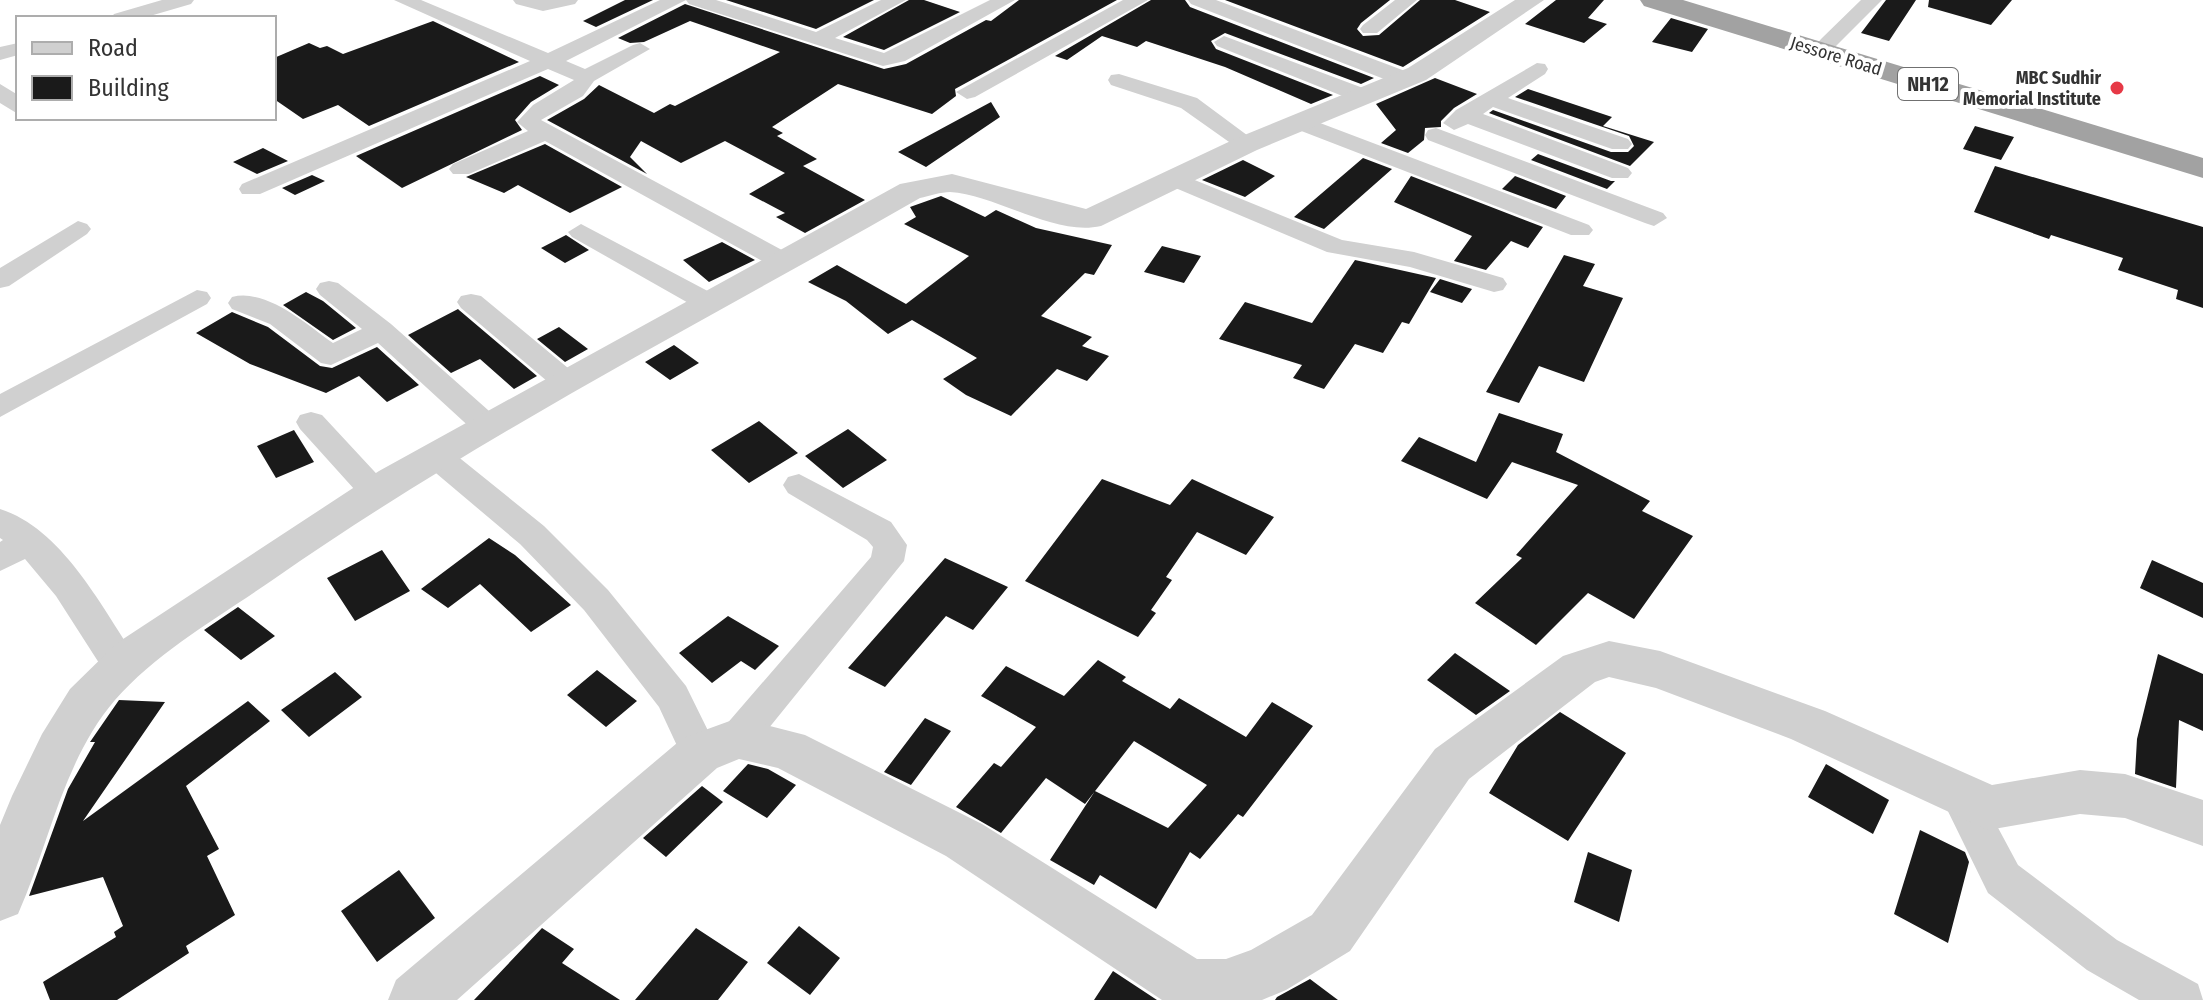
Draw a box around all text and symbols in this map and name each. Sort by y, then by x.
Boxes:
legend [16,16,276,120]
street label: Jessore Road [1788,32,1884,80]
text: Road [88,34,138,62]
place label: MBC Sudhir Memorial Institute [1963,67,2101,110]
road number: NH12 [1898,68,1958,100]
text: Building [88,74,170,102]
marker: MBC Sudhir Memorial Institute [2108,79,2126,97]

